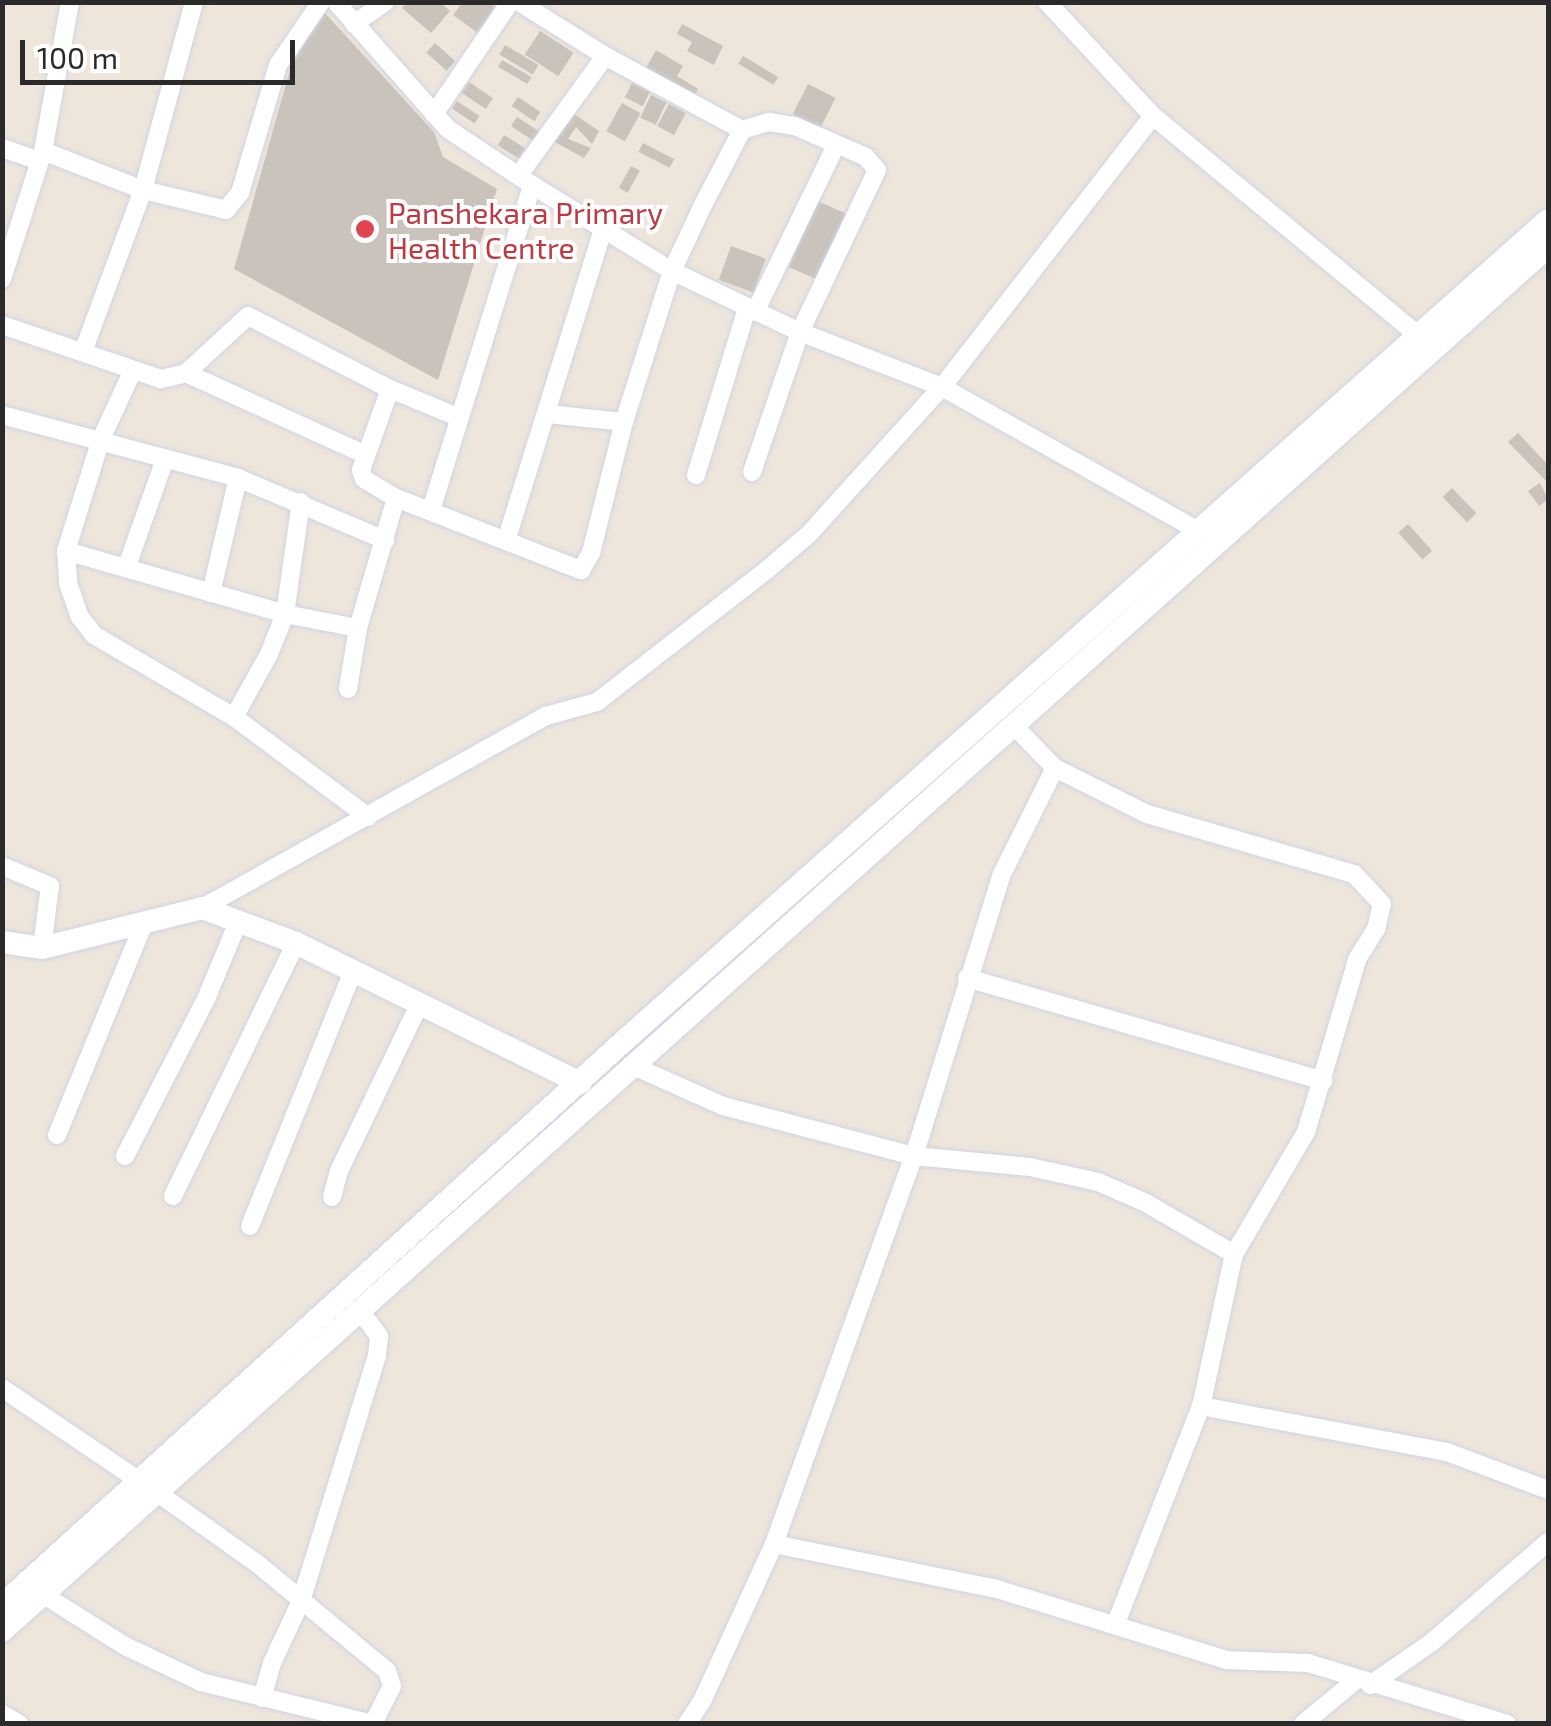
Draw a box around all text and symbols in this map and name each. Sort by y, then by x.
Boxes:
scale bar [25,20,300,82]
text: 100 m [37,39,118,75]
place label: Panshekara Primary Health Centre [388,194,663,264]
marker: Panshekara Primary Health Centre [352,216,378,242]

